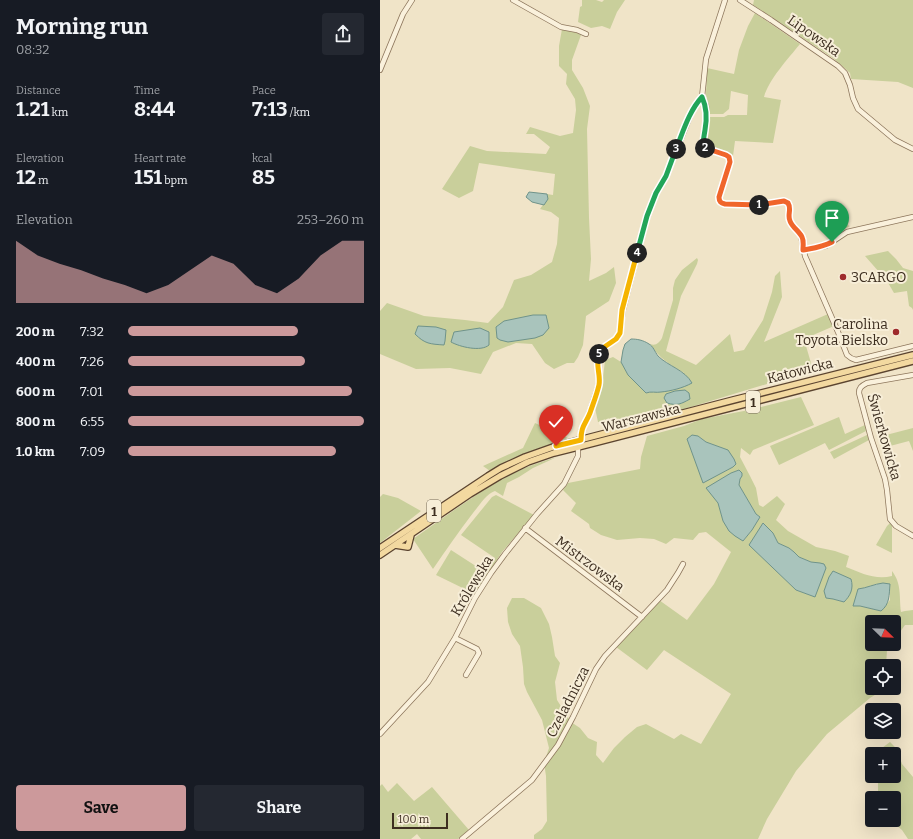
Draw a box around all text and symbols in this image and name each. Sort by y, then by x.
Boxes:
street label: Lipowska [784,12,844,61]
text: Morning run [16,13,148,40]
button: share [322,13,364,55]
text: 08:32 [16,42,49,57]
text: Distance [16,84,61,97]
text: Time [134,84,160,97]
text: Pace [252,84,276,97]
text: 1.21 [16,97,49,121]
text: 8:44 [134,97,175,121]
text: 7:13 [252,97,288,121]
text: km [49,106,68,119]
text: /km [288,106,310,119]
pin: 2 [695,138,715,158]
pin: 3 [666,139,686,159]
text: 2 [702,141,708,154]
text: 3 [673,142,679,155]
text: Elevation [16,152,64,165]
text: Heart rate [134,152,186,165]
text: kcal [252,152,272,165]
text: 12 [16,165,36,189]
text: 151 [134,165,162,189]
text: 85 [252,165,275,189]
text: m [36,174,49,187]
text: bpm [162,174,188,187]
pin: 1 [749,195,769,215]
text: 1 [757,198,761,211]
pin [815,201,849,242]
icon: arrive [821,207,843,229]
text: Elevation [16,212,73,227]
text: 253–260 m [297,212,364,227]
pin: 4 [627,243,647,263]
text: 4 [634,246,640,259]
place label: 3CARGO [851,269,906,286]
marker: 3CARGO [838,272,848,282]
place label: Carolina Toyota Bielsko [795,316,888,349]
text: 200 m [16,324,55,339]
text: 7:32 [80,324,104,339]
marker: Carolina Toyota Bielsko [891,327,901,337]
pin: 5 [589,344,609,364]
text: 5 [596,347,602,360]
text: 400 m [16,354,55,369]
text: 7:26 [80,354,104,369]
street label: Katowicka [765,355,835,387]
text: 600 m [16,384,55,399]
text: 7:01 [80,384,103,399]
road number: 1 [746,391,760,413]
street label: Świerkowicka [864,391,906,483]
street label: Warszawska [600,400,682,436]
pin [539,405,573,446]
icon: check [545,411,567,433]
text: 800 m [16,414,55,429]
text: 6:55 [80,414,104,429]
text: 1.0 km [16,444,55,459]
text: 7:09 [80,444,105,459]
road number: 1 [427,500,441,522]
street label: Mistrzowska [552,533,628,596]
street label: Królewska [447,552,497,619]
north arrow [865,615,901,651]
map controls [865,615,901,827]
button: locate [865,659,901,695]
street label: Czeladnicza [543,663,593,740]
button: layers [865,703,901,739]
button: + [865,747,901,783]
button: Save [16,785,186,831]
button: Share [194,785,364,831]
button: − [865,791,901,827]
scale bar [392,811,448,830]
text: 100 m [398,813,429,826]

